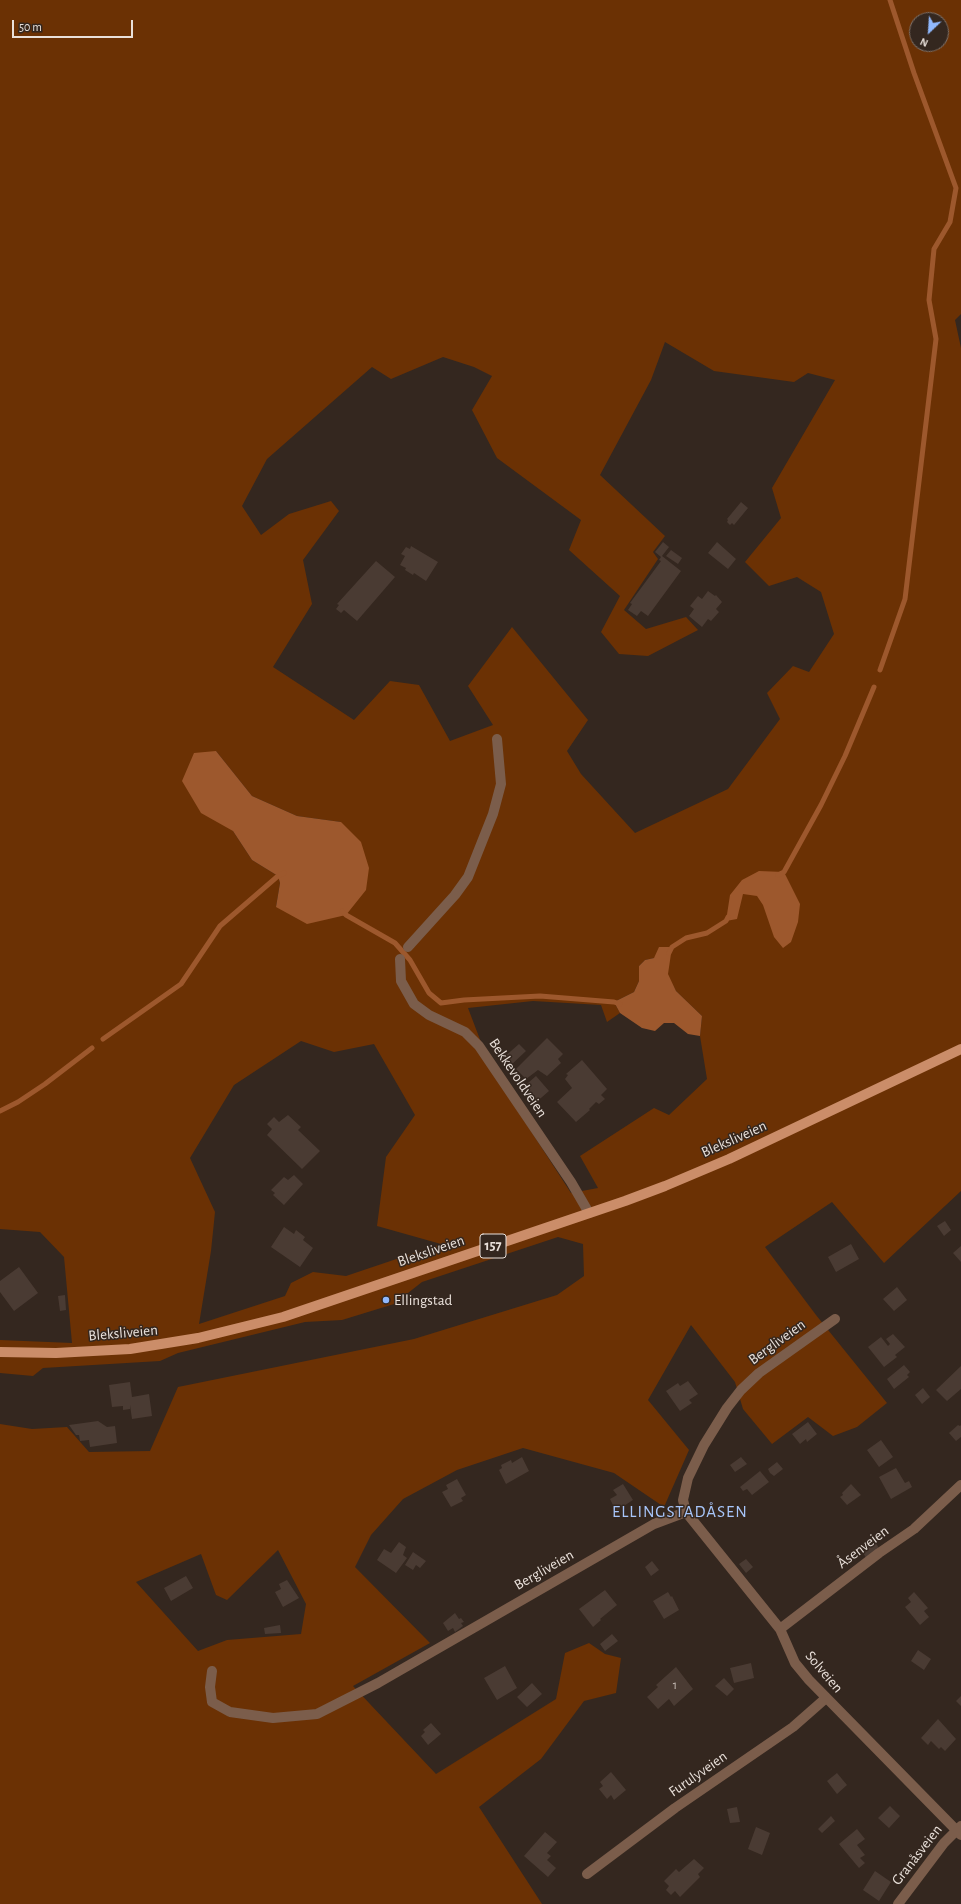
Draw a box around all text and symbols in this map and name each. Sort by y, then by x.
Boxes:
scale bar [14,12,135,38]
north arrow [909,12,949,52]
text: 50 m [19,21,42,33]
text: N [918,36,930,49]
street label: Bekkevoldveien [485,1035,551,1121]
street label: Bleksliveien [698,1117,770,1161]
street label: Bleksliveien [395,1231,467,1271]
road number: 157 [480,1234,506,1258]
place label: Ellingstad [394,1291,452,1309]
marker: Ellingstad [381,1295,391,1305]
street label: Bergliveien [745,1315,809,1369]
street label: Bleksliveien [87,1321,159,1345]
district label: ELLINGSTADÅSEN [612,1502,748,1522]
street label: Åsenveien [834,1522,892,1572]
street label: Bergliveien [511,1546,577,1594]
street label: Solveien [801,1647,847,1697]
house number: 1 [673,1677,677,1693]
street label: Furulyveien [665,1747,731,1801]
street label: Granåsveien [888,1821,946,1889]

